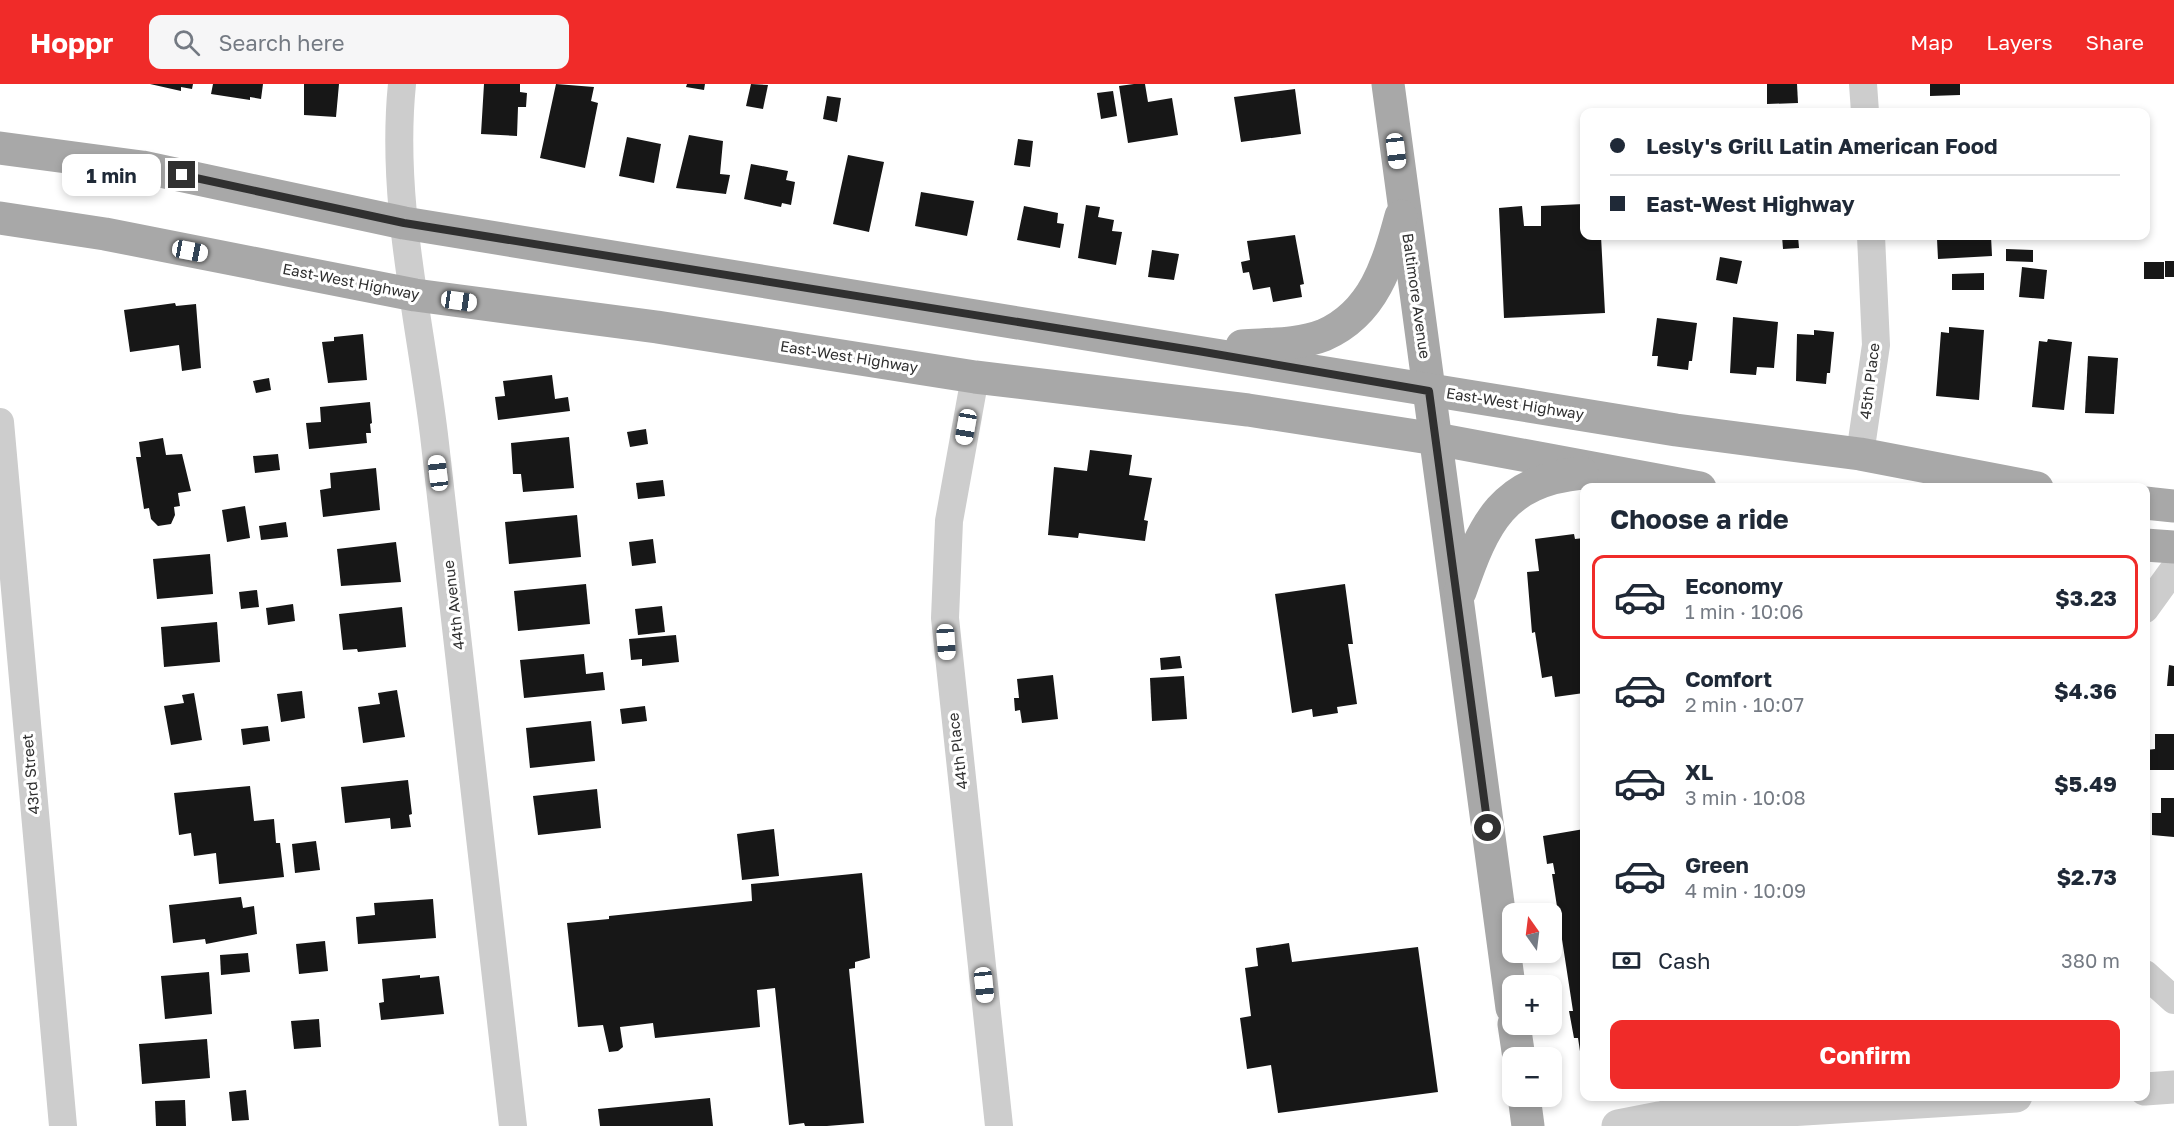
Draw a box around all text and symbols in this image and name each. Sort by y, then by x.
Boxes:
search box [149,15,569,69]
text: Hoppr [30,26,113,59]
icon: search [170,26,203,59]
text: Search here [218,29,345,56]
text: Map [1910,29,1953,55]
text: Layers [1986,29,2053,55]
text: Share [2086,29,2144,55]
car [1385,132,1407,170]
text: Lesly's Grill Latin American Food [1646,132,1997,159]
callout: 1 min [62,154,161,196]
route end [168,161,195,188]
text: 1 min [86,163,137,187]
text: East-West Highway [1646,190,1855,217]
street label: Baltimore Avenue [1399,232,1435,360]
car [171,239,209,263]
street label: East-West Highway [281,259,422,303]
car [440,290,478,312]
street label: East-West Highway [779,336,920,376]
street label: 45th Place [1855,341,1883,420]
street label: East-West Highway [1445,383,1586,423]
car [954,408,978,446]
car [427,454,449,492]
text: Choose a ride [1610,503,1789,535]
street label: 44th Avenue [439,559,467,651]
icon: car [1613,570,1667,624]
text: Economy [1685,572,1783,599]
text: $3.23 [2055,584,2117,611]
text: 1 min · 10:06 [1685,599,1804,623]
car [936,623,956,661]
icon: car [1613,663,1667,717]
text: Comfort [1685,665,1772,692]
text: $4.36 [2054,677,2117,704]
text: 2 min · 10:07 [1685,692,1804,716]
street label: 44th Place [943,711,971,791]
street label: 43rd Street [18,733,43,815]
icon: car [1613,756,1667,810]
text: XL [1685,758,1713,785]
text: $5.49 [2054,770,2117,797]
text: 3 min · 10:08 [1685,785,1806,809]
route start [1474,814,1501,841]
icon: car [1613,849,1667,903]
text: Green [1685,851,1749,878]
text: $2.73 [2056,863,2117,890]
text: 4 min · 10:09 [1685,878,1806,902]
north arrow [1502,903,1562,963]
map controls [1502,903,1562,1107]
icon: cash [1610,944,1643,977]
text: Cash [1658,947,1711,974]
text: 380 m [2061,948,2120,972]
car [973,966,995,1004]
button: + [1502,975,1562,1035]
button: Confirm [1610,1020,2120,1089]
button: − [1502,1047,1562,1107]

